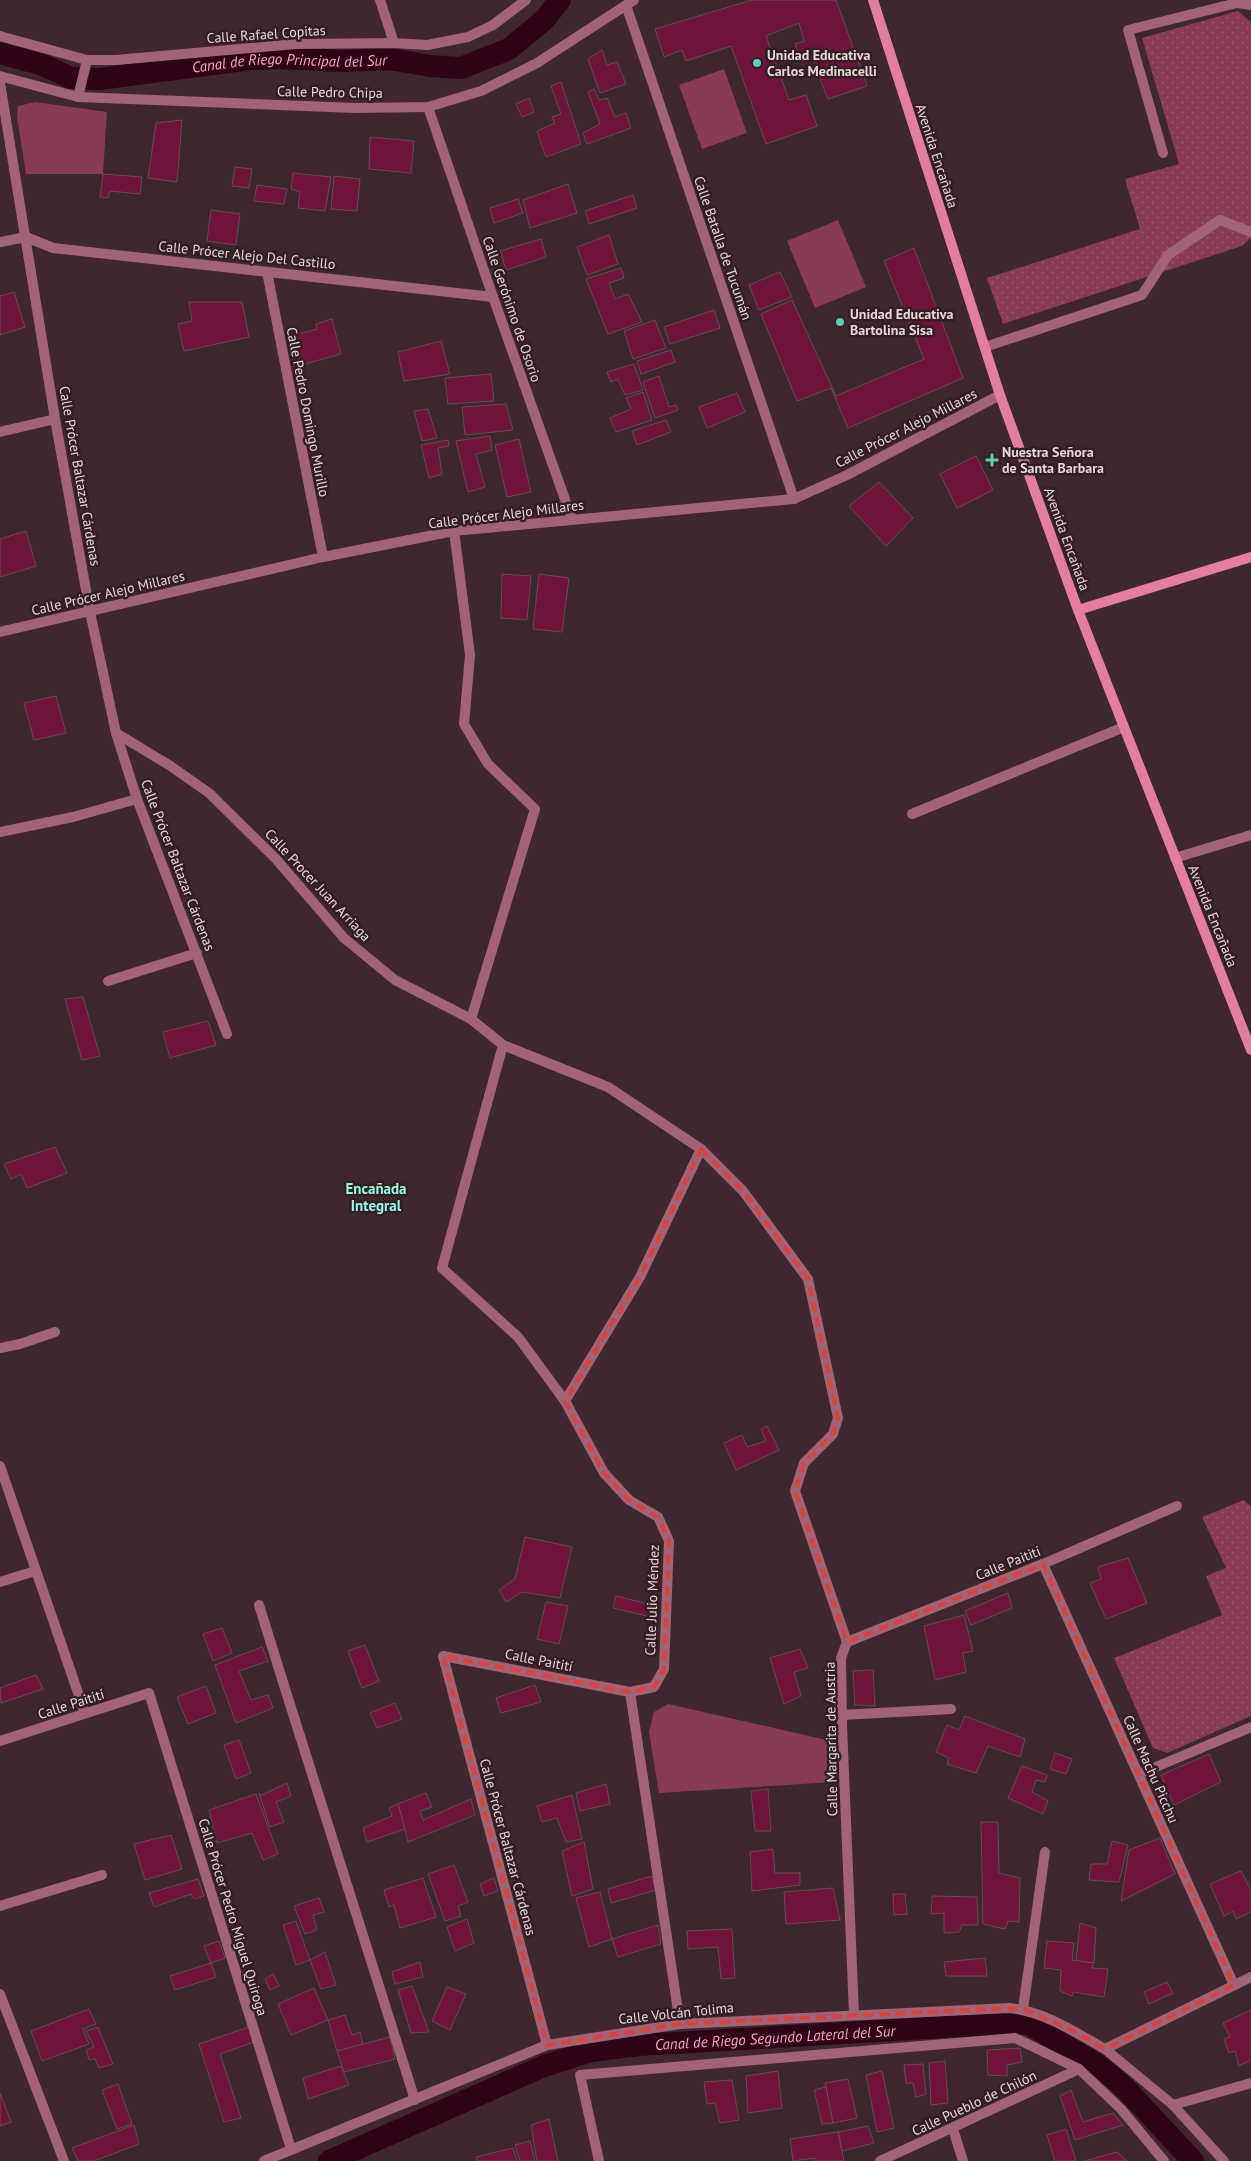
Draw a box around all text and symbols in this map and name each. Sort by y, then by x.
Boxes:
street label: Calle Rafael Copitas [206,21,326,47]
place label: Unidad Educativa Carlos Medinacelli [767,46,877,80]
water label: Canal de Riego Principal del Sur [191,48,388,76]
marker: Unidad Educativa Carlos Medinacelli [751,57,763,69]
street label: Calle Pedro Chipa [277,82,383,102]
street label: Avenida Encañada [912,102,962,210]
street label: Calle Batalla de Tucumán [690,174,756,322]
street label: Calle Gerónimo de Osorio [479,234,545,384]
street label: Calle Prócer Alejo Del Castillo [158,237,336,273]
place label: Unidad Educativa Bartolina Sisa [850,305,953,339]
marker: Unidad Educativa Bartolina Sisa [834,316,846,328]
street label: Calle Pedro Domingo Murillo [283,326,333,498]
street label: Calle Prócer Alejo Millares [832,384,980,472]
street label: Calle Prócer Baltazar Cárdenas [55,385,105,567]
place label: Nuestra Señora de Santa Barbara [1002,443,1104,477]
marker: Nuestra Señora de Santa Barbara [986,454,998,466]
street label: Avenida Encañada [1040,485,1094,593]
street label: Calle Prócer Alejo Millares [427,496,585,532]
street label: Calle Prócer Alejo Millares [30,567,186,619]
street label: Calle Prócer Baltazar Cárdenas [137,777,219,953]
street label: Calle Procer Juan Arriaga [261,825,375,945]
street label: Avenida Encañada [1184,862,1242,970]
district label: Encañada Integral [345,1179,407,1215]
street label: Calle Paitití [973,1542,1043,1584]
street label: Calle Julio Méndez [641,1544,663,1656]
street label: Calle Paitití [504,1645,575,1675]
street label: Calle Margarita de Austria [821,1661,841,1816]
street label: Calle Paitití [36,1685,107,1723]
street label: Calle Machu Picchu [1119,1712,1183,1826]
street label: Calle Prócer Baltazar Cárdenas [476,1757,540,1938]
street label: Calle Prócer Pedro Miguel Quiroga [194,1816,272,2018]
street label: Calle Volcán Tolima [617,1998,735,2028]
water label: Canal de Riego Segundo Lateral del Sur [654,2020,897,2054]
street label: Calle Pueblo de Chilón [909,2066,1039,2140]

